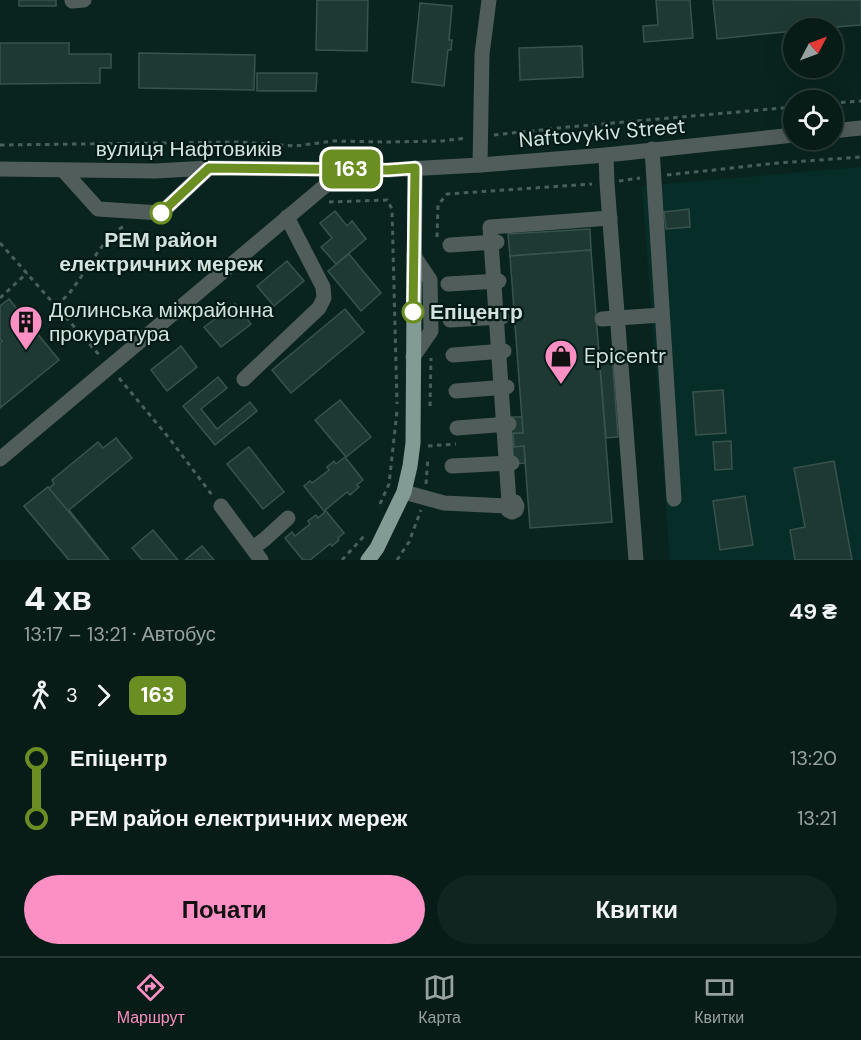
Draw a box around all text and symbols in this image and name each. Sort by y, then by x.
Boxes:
north arrow [783,18,843,78]
map controls [783,18,843,150]
button: locate [783,90,843,150]
street label: Naftovykiv Street [517,112,687,154]
street label: вулиця Нафтовиків [96,135,282,163]
line badge: 163 [316,150,386,188]
text: 163 [334,155,368,183]
marker: РЕМ район електричних мереж [150,202,172,224]
place label: РЕМ район електричних мереж [59,226,264,278]
place label: Долинська міжрайонна прокуратура [49,296,274,348]
place label: Епіцентр [430,298,523,326]
marker: Епіцентр [402,301,424,323]
building icon: Долинська міжрайонна прокуратура [8,304,44,351]
shop icon: Epicentr [543,338,579,385]
place label: Epicentr [584,342,666,370]
text: 4 хв [24,577,92,620]
text: 49 ₴ [789,597,837,626]
text: 13:17 – 13:21 · Автобус [24,621,216,647]
icon: walk [24,679,57,712]
icon: forward [87,679,120,712]
text: 163 [141,681,174,709]
text: 3 [66,682,78,708]
text: Епіцентр [70,744,167,773]
text: 13:20 [790,745,837,771]
text: РЕМ район електричних мереж [70,804,407,833]
text: 13:21 [797,805,837,831]
button: Почати [24,875,425,944]
button: Квитки [437,875,837,944]
tab: Маршрут [117,971,185,1028]
tab: Карта [418,971,461,1028]
tab: Квитки [694,971,744,1028]

